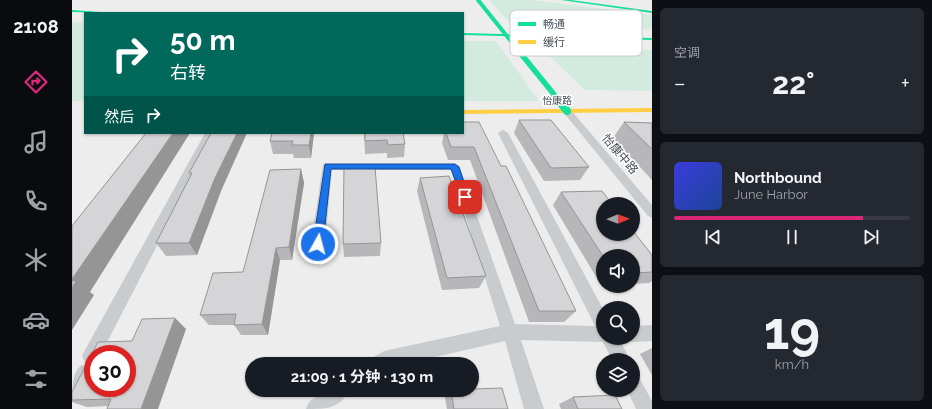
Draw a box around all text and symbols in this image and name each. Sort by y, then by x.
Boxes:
legend [510,10,642,56]
text: 21:08 [13,16,59,37]
text: 畅通 [543,18,565,31]
text: 50 m [170,24,236,57]
icon: right [104,28,156,80]
text: 缓行 [543,36,565,49]
text: 空调 [674,45,700,60]
text: 右转 [170,62,206,83]
text: 22° [772,66,814,101]
icon: directions [22,68,50,96]
text: − [674,70,686,96]
text: + [901,70,910,96]
street label: 怡康路 [542,95,572,106]
icon: right [142,104,164,126]
text: 然后 [104,108,134,126]
icon: music [22,128,50,156]
street label: 怡康中路 [599,131,641,177]
text: Northbound [734,169,822,187]
pin [448,180,482,214]
icon: arrive [454,186,476,208]
icon: phone [22,187,50,215]
text: June Harbor [734,187,808,202]
north arrow [596,197,640,241]
map controls [596,197,640,397]
position arrow [297,223,339,265]
icon: previous [702,226,724,248]
icon: pause [781,226,803,248]
icon: next [860,226,882,248]
icon: climate [22,246,50,274]
button: sound [596,249,640,293]
text: 19 [764,300,820,361]
button: search [596,301,640,345]
icon: car [22,306,50,334]
speed limit sign: 30 [84,345,136,397]
button: layers [596,353,640,397]
text: km/h [775,357,809,372]
icon: filters [22,365,50,393]
text: 21:09 · 1 分钟 · 130 m [291,368,433,386]

